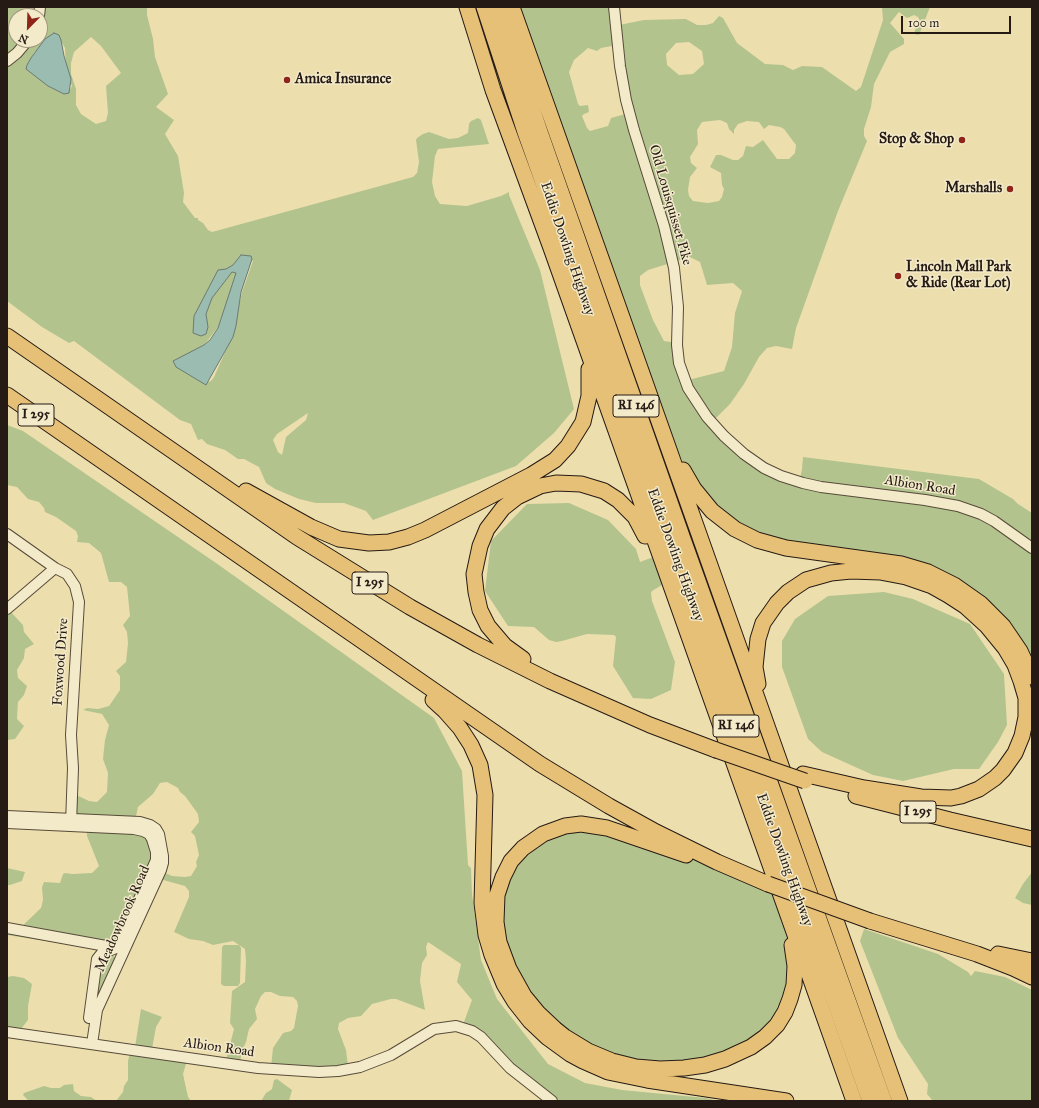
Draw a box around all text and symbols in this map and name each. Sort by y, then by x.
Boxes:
north arrow [8,8,48,48]
scale bar [903,8,1013,34]
text: 100 m [908,16,939,30]
text: N [17,31,30,46]
place label: Amica Insurance [295,72,391,88]
marker: Amica Insurance [282,75,292,85]
place label: Stop & Shop [879,132,954,148]
marker: Stop & Shop [957,135,967,145]
street label: Old Louisquisset Pike [645,143,695,267]
street label: Eddie Dowling Highway [536,180,598,318]
place label: Marshalls [945,181,1002,197]
marker: Marshalls [1005,184,1015,194]
place label: Lincoln Mall Park & Ride (Rear Lot) [906,260,1011,292]
marker: Lincoln Mall Park & Ride (Rear Lot) [893,271,903,281]
road number: RI 146 [613,395,659,417]
road number: I 295 [18,404,54,426]
street label: Albion Road [883,472,957,500]
street label: Eddie Dowling Highway [643,486,707,624]
road number: I 295 [352,572,388,594]
street label: Foxwood Drive [50,618,72,706]
road number: RI 146 [713,715,759,737]
street label: Eddie Dowling Highway [752,791,816,929]
road number: I 295 [900,801,936,823]
street label: Meadowbrook Road [92,863,154,975]
street label: Albion Road [183,1035,255,1061]

